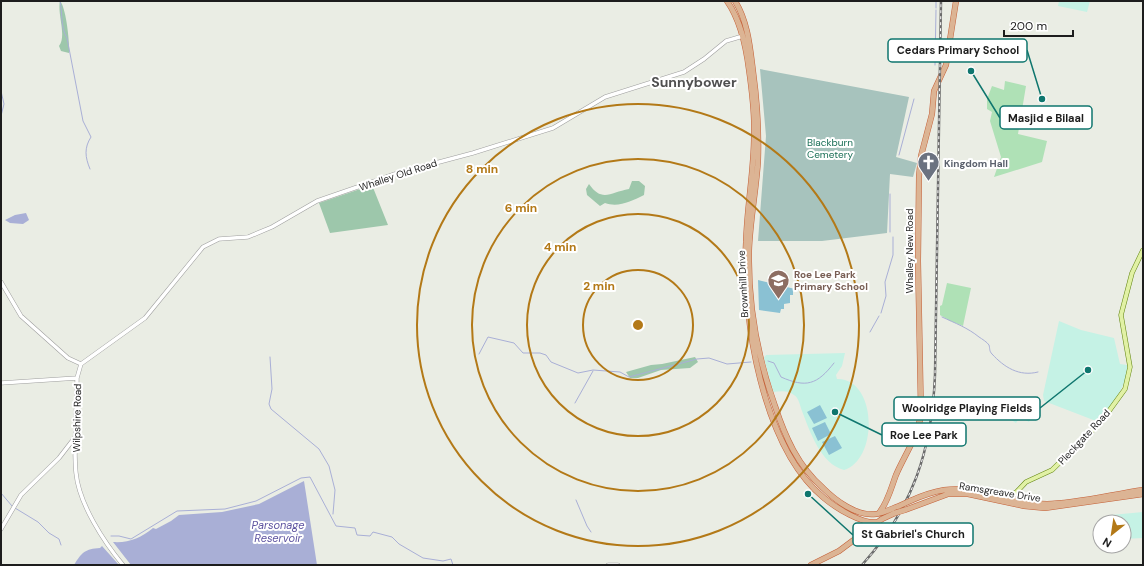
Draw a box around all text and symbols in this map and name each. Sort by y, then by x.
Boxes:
scale bar [1004,12,1073,38]
text: 200 m [1010,18,1047,34]
callout: Cedars Primary School [888,39,1027,62]
text: Cedars Primary School [897,43,1019,57]
district label: Sunnybower [651,73,737,91]
callout: Masjid e Bilaal [1000,106,1092,129]
text: Masjid e Bilaal [1008,111,1084,125]
park label: Blackburn Cemetery [807,136,853,161]
church icon: Kingdom Hall [915,150,941,183]
street label: Whalley Old Road [357,156,439,194]
place label: Kingdom Hall [944,157,1008,170]
text: 8 min [466,161,498,177]
text: 6 min [505,200,537,216]
street label: Whalley New Road [903,209,916,294]
text: 4 min [544,239,576,255]
street label: Brownhill Drive [735,250,751,318]
school or university icon: Roe Lee Park Primary School [765,267,791,300]
place label: Roe Lee Park Primary School [794,268,868,293]
text: 2 min [583,278,615,294]
centre of rings [631,318,645,332]
street label: Wilpshire Road [70,383,84,453]
callout: Woolridge Playing Fields [894,397,1040,420]
text: Woolridge Playing Fields [902,401,1032,415]
street label: Pleckgate Road [1055,407,1113,467]
callout: Roe Lee Park [882,423,966,446]
text: Roe Lee Park [890,428,959,442]
street label: Ramsgreave Drive [958,479,1042,505]
north arrow [1092,514,1132,554]
water label: Parsonage Reservoir [252,518,304,545]
callout: St Gabriel's Church [853,523,973,546]
text: St Gabriel's Church [861,527,965,541]
text: N [1100,535,1114,551]

